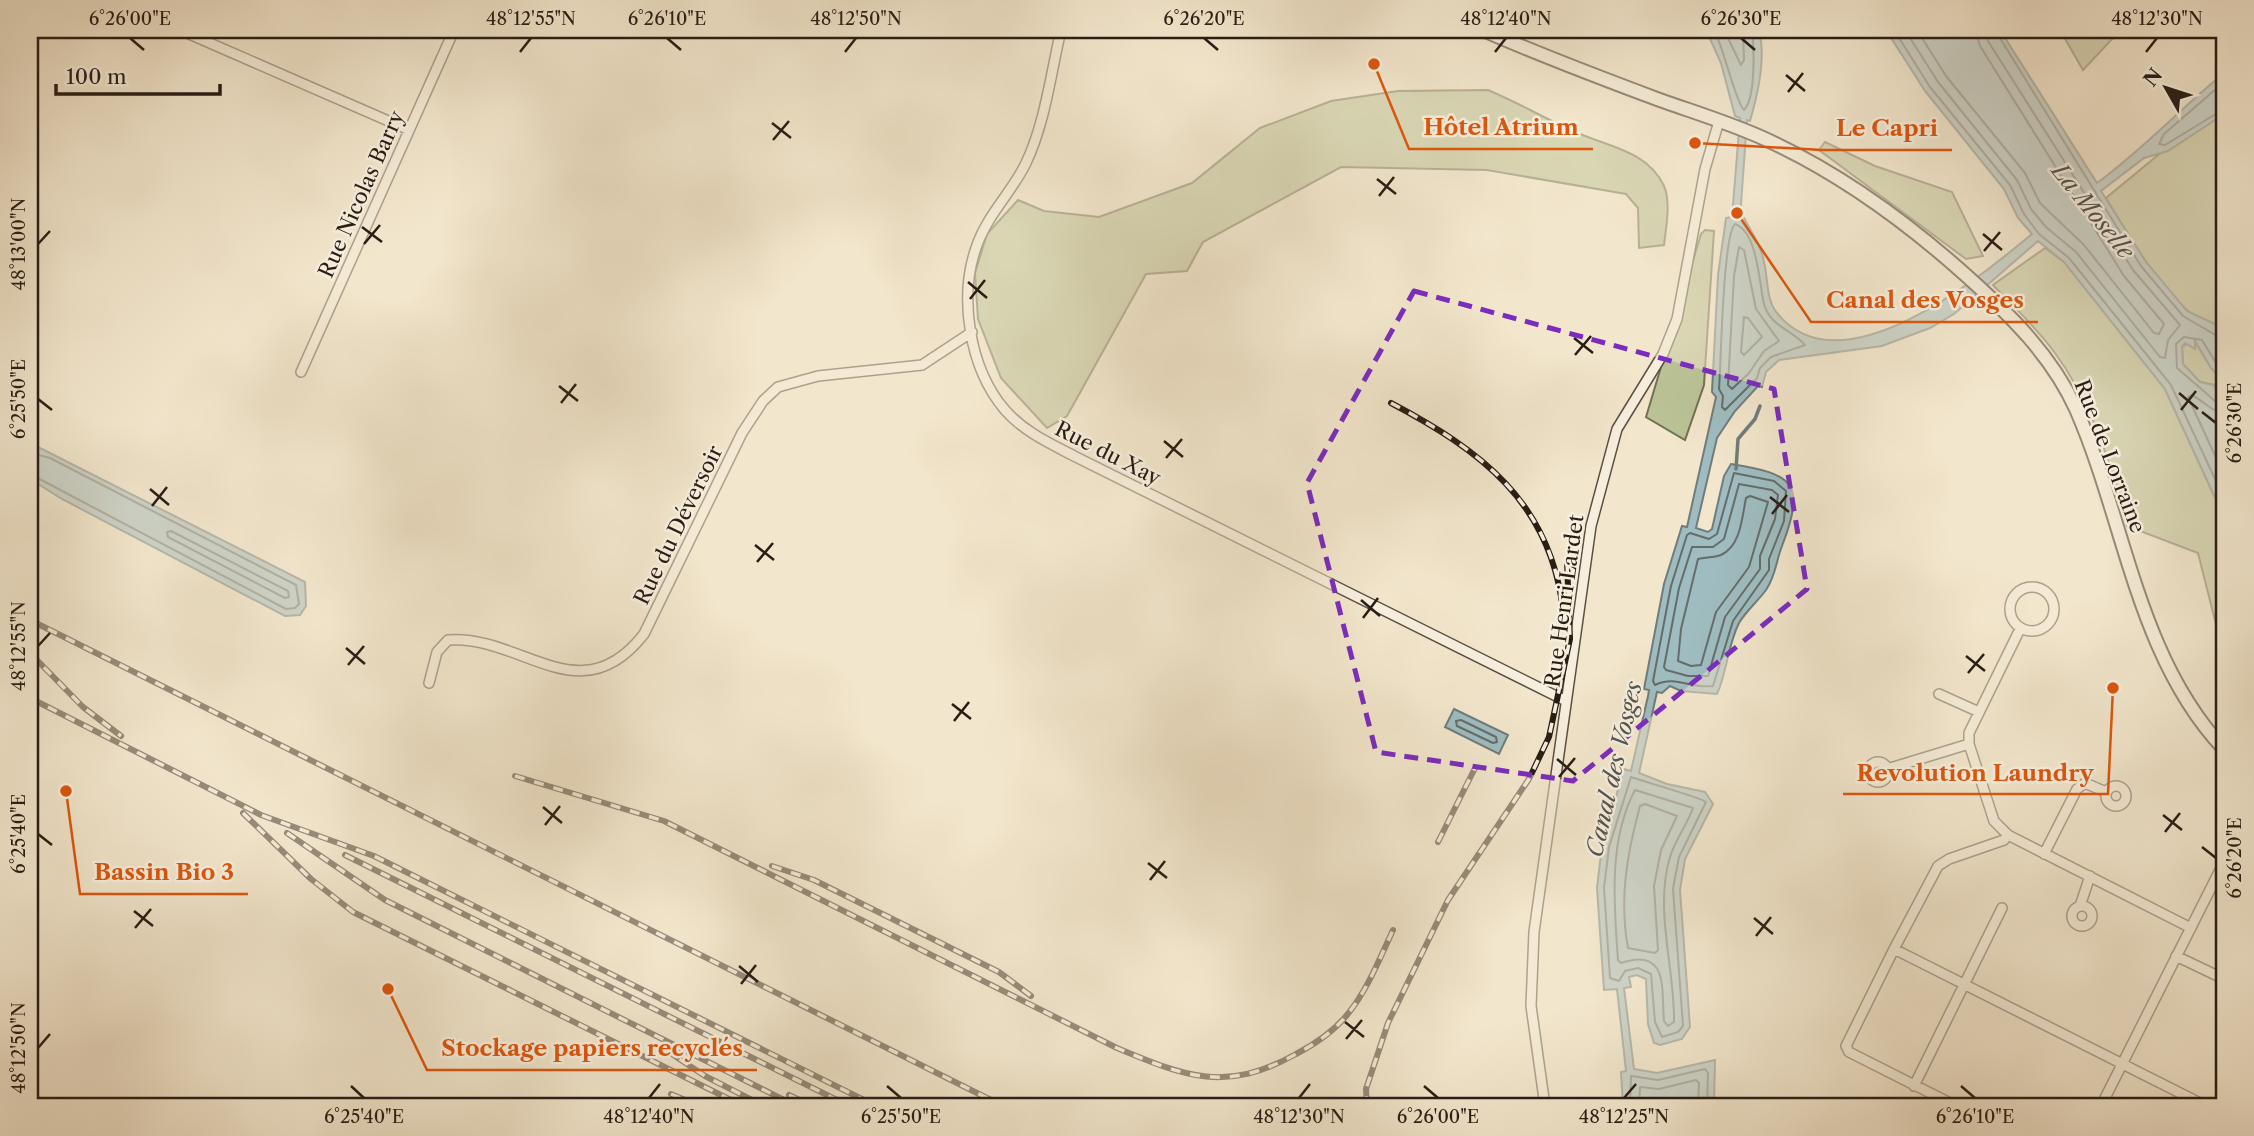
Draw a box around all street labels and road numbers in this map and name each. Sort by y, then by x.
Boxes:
street label: Rue Nicolas Barry [313,106,409,281]
street label: Rue de Lorraine [2069,376,2151,536]
street label: Rue du Xay [1051,416,1165,490]
street label: Rue du Déversoir [629,441,727,609]
street label: Rue Henri Lardet [1539,512,1589,689]

